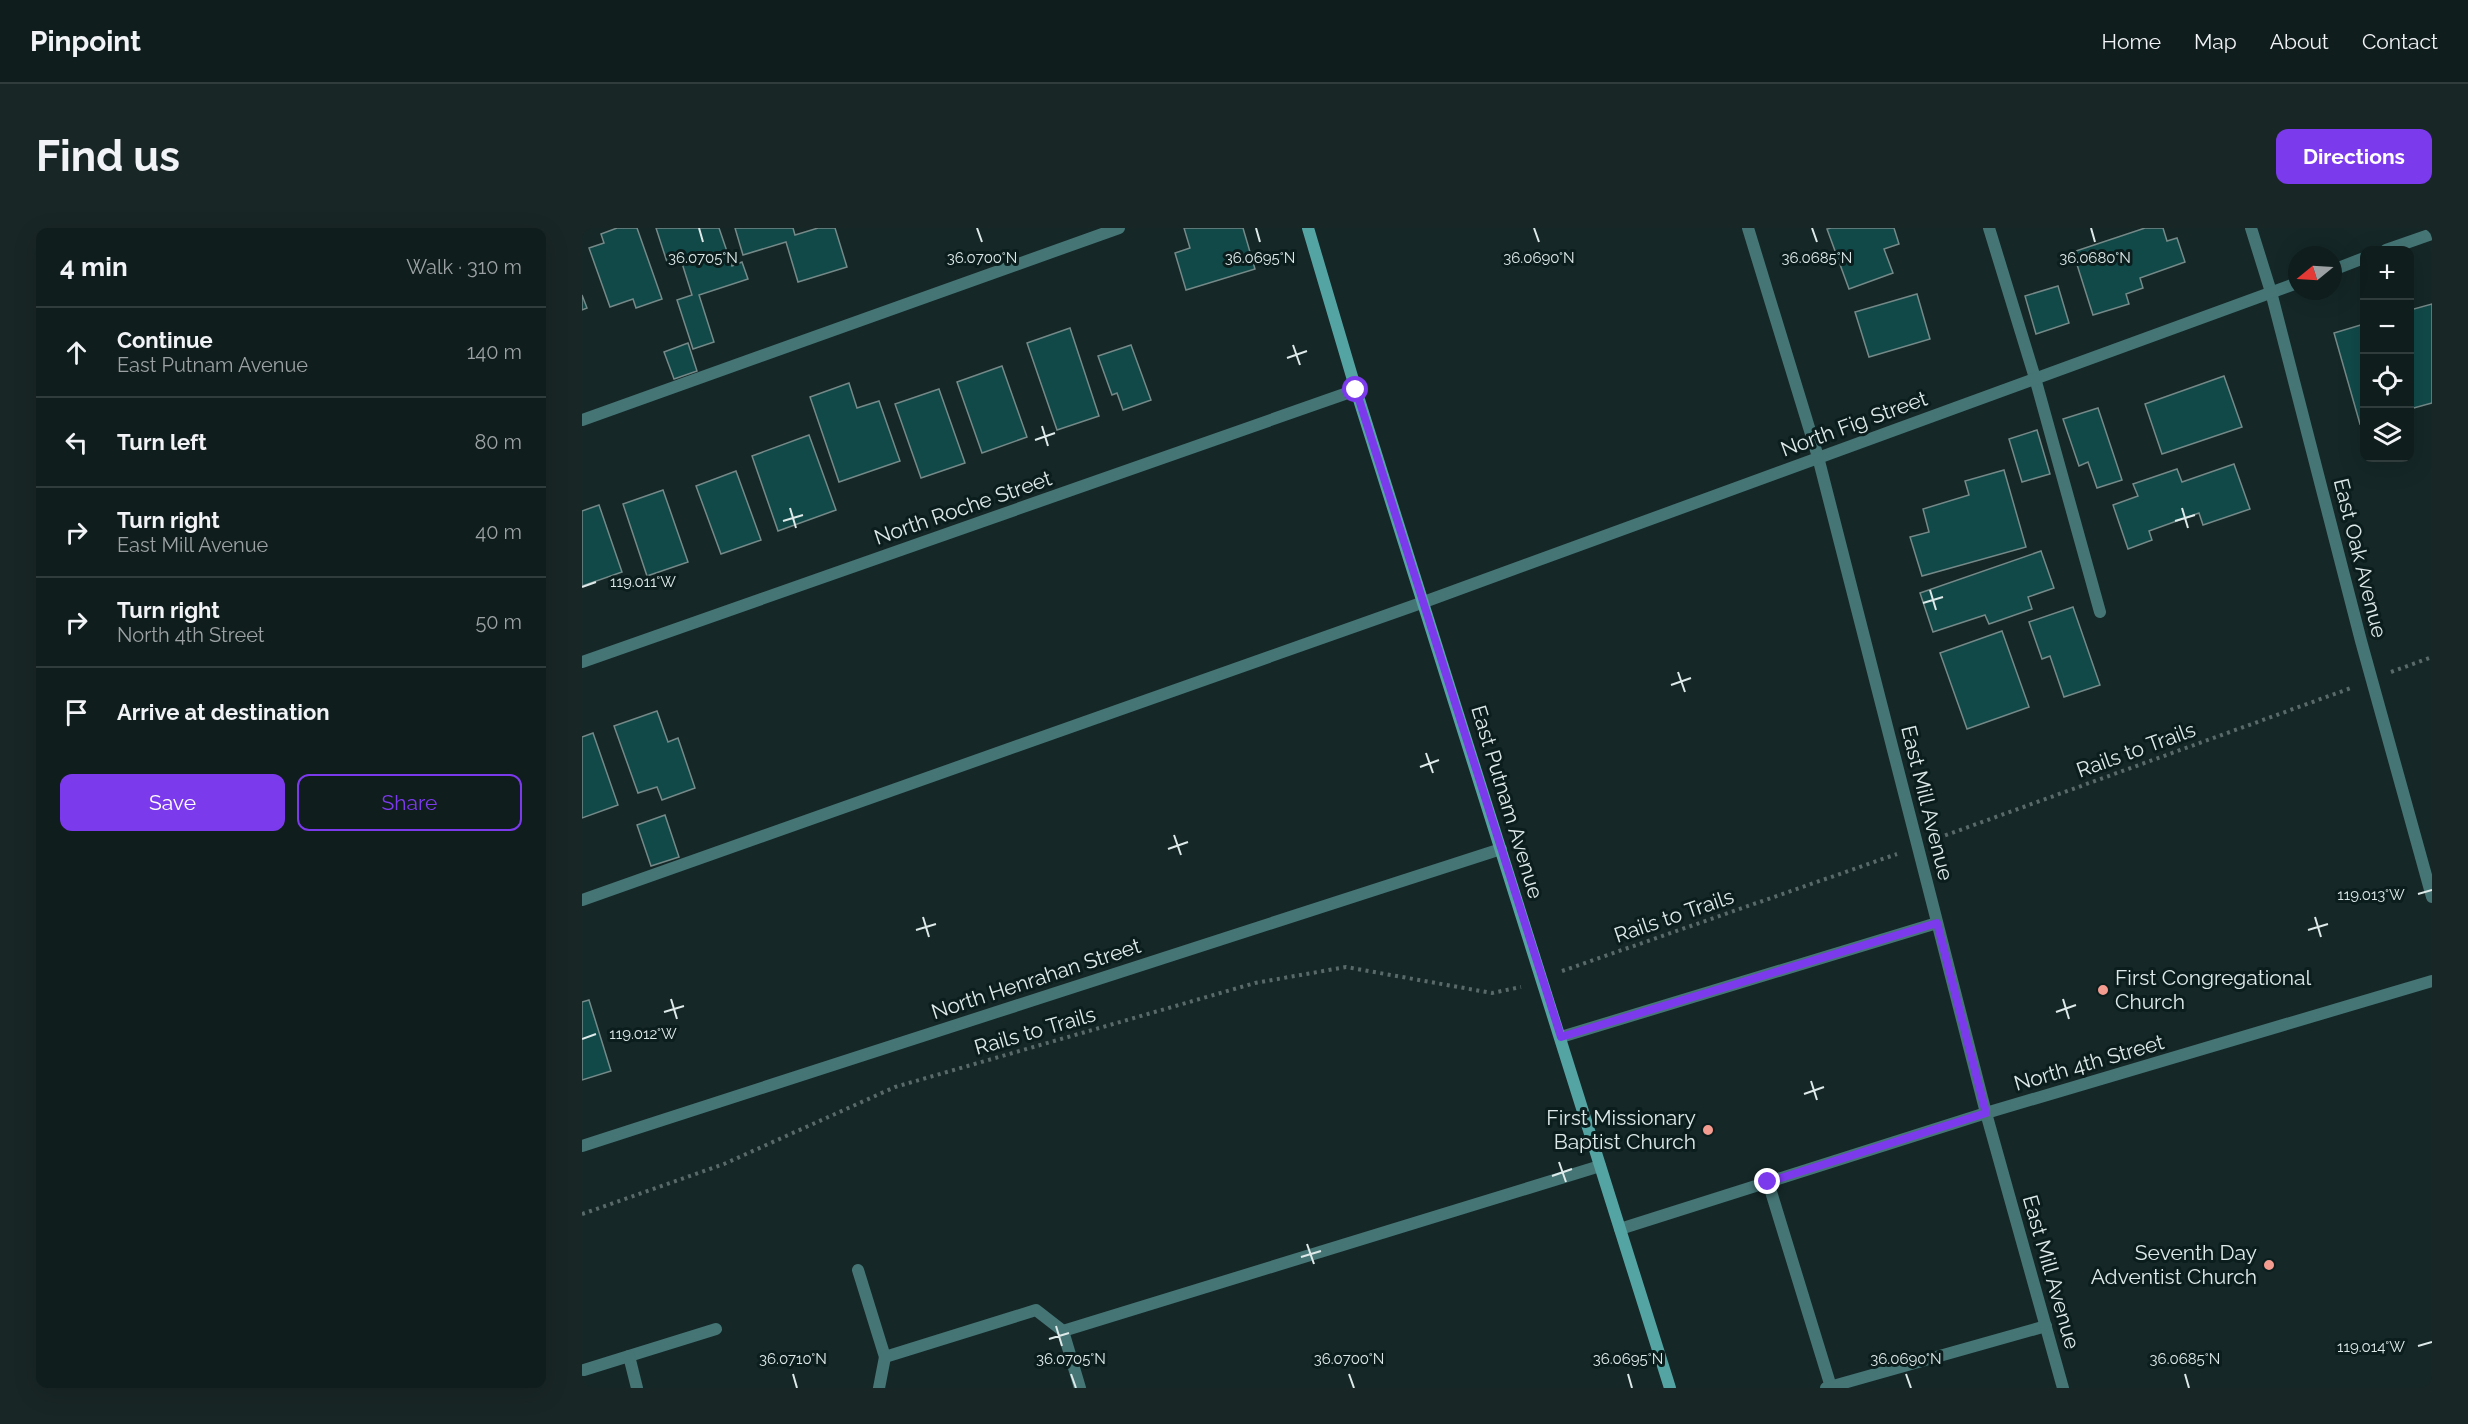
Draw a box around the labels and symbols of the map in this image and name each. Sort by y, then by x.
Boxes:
north arrow [2288,246,2342,300]
text: 36.0705°N [668,249,738,267]
text: 36.0700°N [947,249,1017,267]
text: 36.0695°N [1225,249,1295,267]
text: 36.0690°N [1503,249,1575,267]
text: 36.0685°N [1782,249,1852,267]
text: 36.0680°N [2059,249,2131,267]
route start [1342,376,1368,402]
street label: North Fig Street [1777,385,1930,462]
street label: North Roche Street [871,465,1055,550]
street label: East Oak Avenue [2329,476,2392,640]
text: 119.011°W [610,573,676,591]
street label: East Putnam Avenue [1466,702,1549,901]
street label: Rails to Trails [2073,716,2199,783]
street label: East Mill Avenue [1896,723,1959,883]
street label: Rails to Trails [1611,883,1737,948]
text: 119.013°W [2337,886,2405,904]
street label: North Henrahan Street [928,933,1144,1024]
place label: First Congregational Church [2115,965,2311,1014]
marker: First Congregational Church [2096,983,2110,997]
street label: Rails to Trails [971,1001,1098,1060]
text: 119.012°W [609,1025,677,1043]
street label: North 4th Street [2011,1029,2167,1096]
place label: First Missionary Baptist Church [1546,1105,1696,1154]
marker: First Missionary Baptist Church [1701,1123,1715,1137]
route end [1754,1168,1780,1194]
street label: East Mill Avenue [2018,1192,2085,1352]
place label: Seventh Day Adventist Church [2091,1240,2257,1289]
marker: Seventh Day Adventist Church [2262,1258,2276,1272]
text: 119.014°W [2337,1338,2405,1356]
text: 36.0710°N [759,1350,827,1368]
text: 36.0705°N [1036,1350,1106,1368]
text: 36.0700°N [1314,1350,1384,1368]
text: 36.0695°N [1593,1350,1663,1368]
text: 36.0690°N [1870,1350,1942,1368]
text: 36.0685°N [2150,1350,2220,1368]

